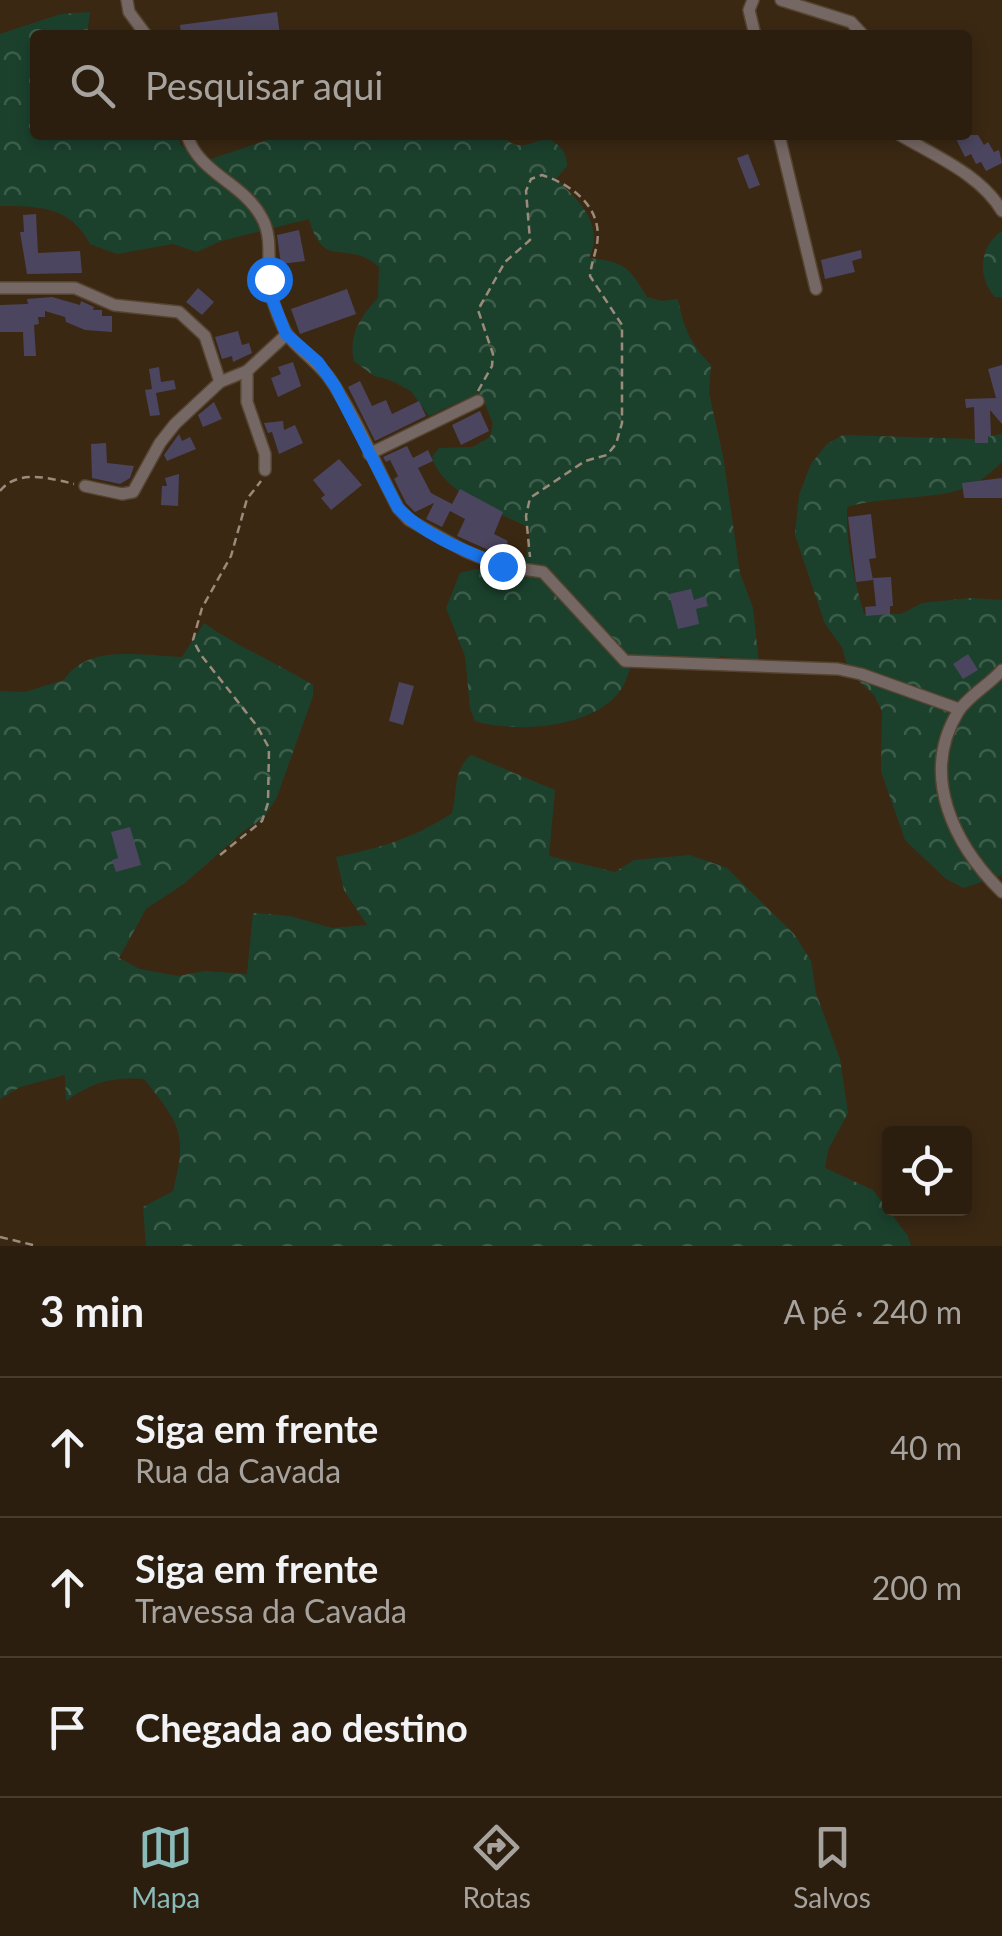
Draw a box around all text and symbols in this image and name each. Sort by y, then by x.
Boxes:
search box [30,30,972,140]
icon: search [65,58,120,113]
text: Pesquisar aqui [145,62,384,108]
route start [247,257,293,303]
route end [480,544,526,590]
map controls [882,1126,972,1216]
button: locate [882,1126,972,1216]
text: 3 min [40,1286,144,1336]
text: A pé · 240 m [783,1292,962,1331]
text: Siga em frente [135,1405,378,1451]
icon: ahead [40,1420,95,1475]
text: 40 m [890,1428,962,1467]
text: Rua da Cavada [135,1451,341,1490]
text: Siga em frente [135,1545,378,1591]
icon: ahead [40,1560,95,1615]
text: 200 m [872,1568,962,1607]
text: Travessa da Cavada [135,1591,407,1630]
icon: arrive [40,1700,95,1755]
text: Chegada ao destino [135,1704,468,1750]
tab: Mapa [131,1820,200,1914]
tab: Rotas [463,1820,531,1914]
tab: Salvos [793,1820,871,1914]

